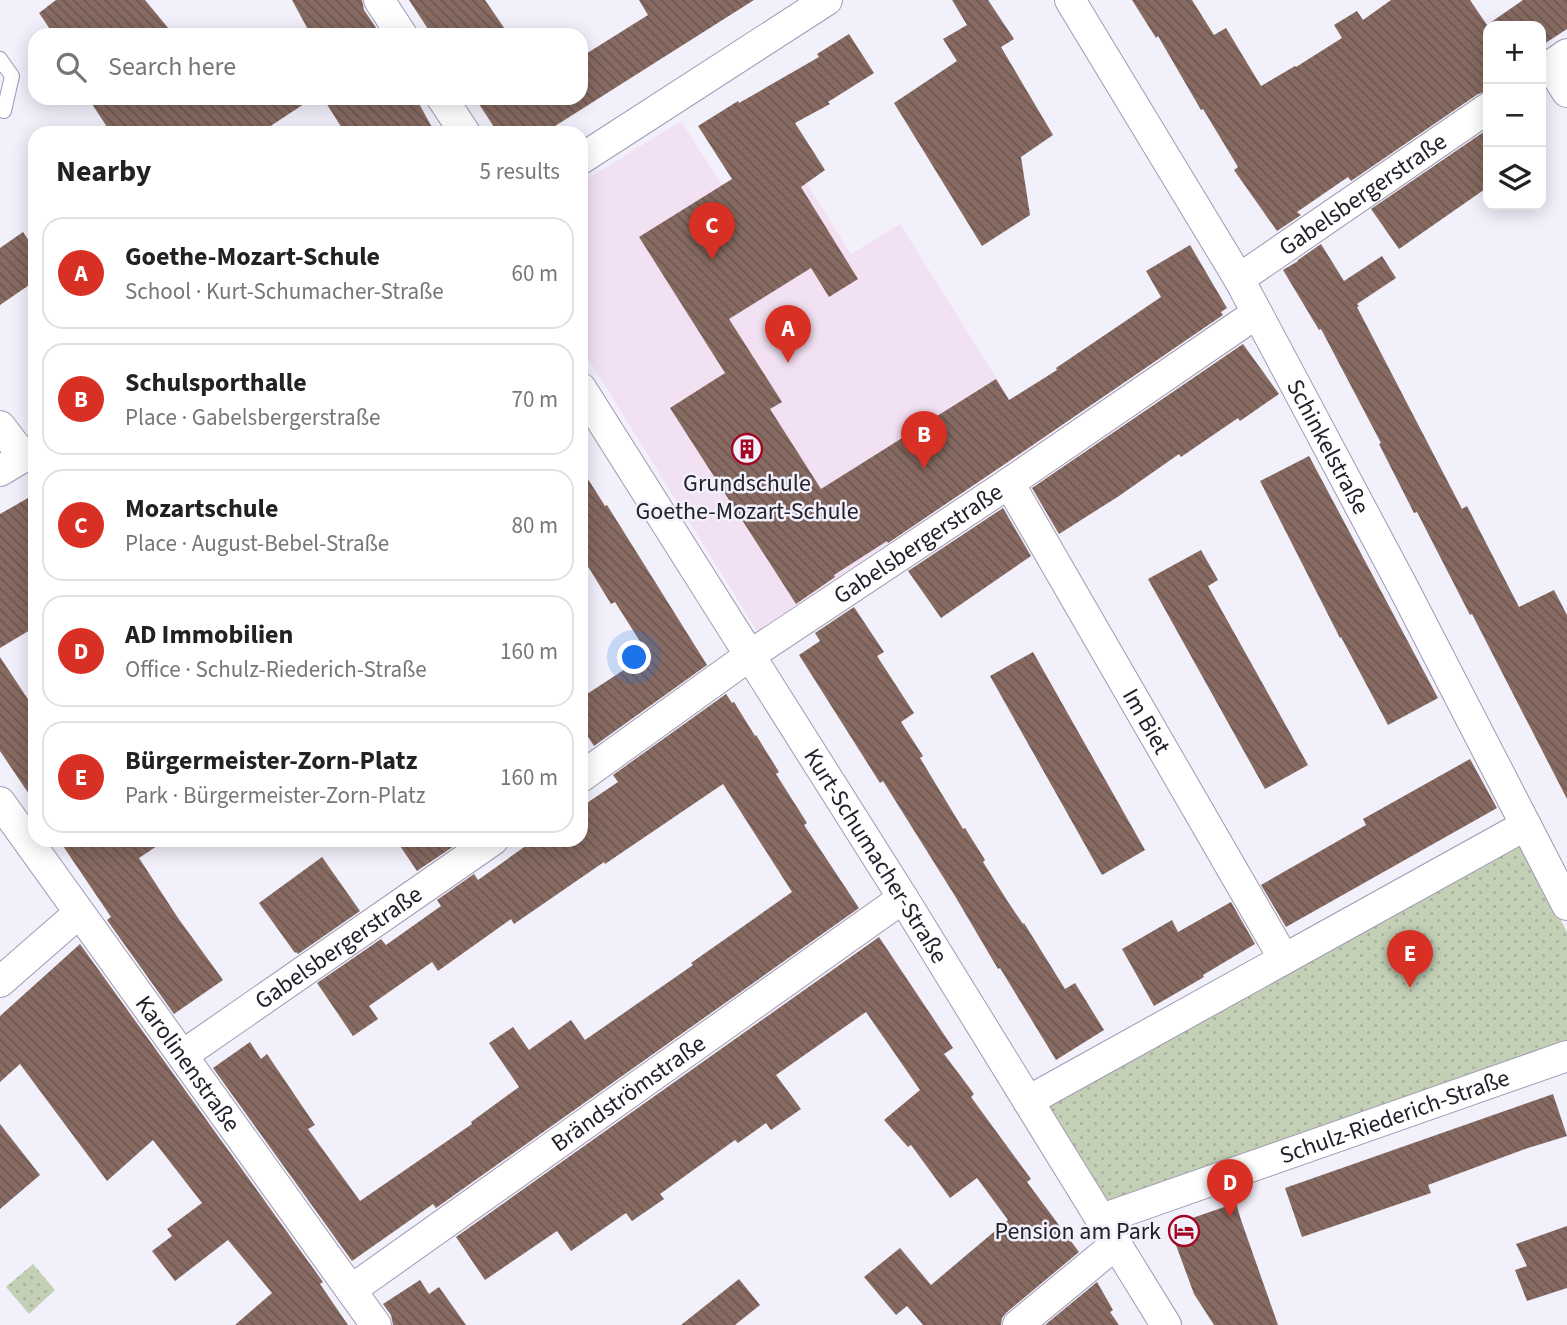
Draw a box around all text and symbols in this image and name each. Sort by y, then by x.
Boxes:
map controls [1483,21,1546,210]
button: + [1483,21,1546,84]
search box [28,28,588,105]
icon: search [52,48,90,86]
text: Search here [108,48,236,85]
button: − [1483,84,1546,147]
street label: Gabelsbergerstraße [1272,124,1454,265]
button: layers [1483,147,1546,210]
text: Nearby [56,150,151,193]
text: 5 results [480,155,560,188]
pin: C [689,202,735,260]
text: Goethe-Mozart-Schule [125,238,380,275]
text: A [74,257,88,290]
text: 60 m [511,257,558,290]
text: School · Kurt-Schumacher-Straße [125,275,444,308]
pin: A [765,305,811,363]
text: Schulsporthalle [125,364,307,401]
street label: Schinkelstraße [1277,373,1378,521]
text: B [74,383,88,416]
text: 70 m [511,383,558,416]
text: Place · Gabelsbergerstraße [125,401,380,434]
pin: B [901,411,947,469]
building icon: Grundschule Goethe-Mozart-Schule [730,432,764,466]
place label: Grundschule Goethe-Mozart-Schule [635,466,859,529]
street label: Gabelsbergerstraße [827,475,1010,613]
text: Mozartschule [125,490,278,527]
text: C [74,509,88,542]
text: 80 m [511,509,558,542]
text: Place · August-Bebel-Straße [125,527,389,560]
text: AD Immobilien [125,616,293,653]
text: D [74,635,88,668]
text: 160 m [500,635,558,668]
your location [617,640,651,674]
text: Office · Schulz-Riederich-Straße [125,653,427,686]
street label: Im Biet [1113,682,1179,761]
text: Bürgermeister-Zorn-Platz [125,742,418,779]
street label: Kurt-Schumacher-Straße [795,742,956,970]
text: E [75,761,87,794]
text: 160 m [500,761,558,794]
text: Park · Bürgermeister-Zorn-Platz [125,779,425,812]
street label: Gabelsbergerstraße [248,877,429,1018]
pin: E [1387,930,1433,988]
street label: Karolinenstraße [126,988,249,1139]
street label: Brändströmstraße [544,1026,713,1161]
street label: Schulz-Riederich-Straße [1275,1060,1514,1173]
pin: D [1207,1159,1253,1217]
place label: Pension am Park [994,1214,1161,1249]
hotel icon: Pension am Park [1167,1214,1201,1248]

